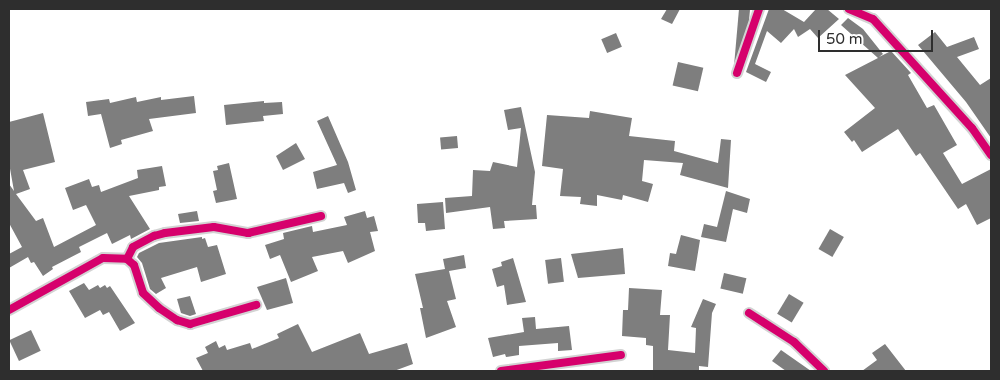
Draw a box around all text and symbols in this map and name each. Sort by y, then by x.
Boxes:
scale bar [820,20,935,52]
text: 50 m [826,30,863,48]

